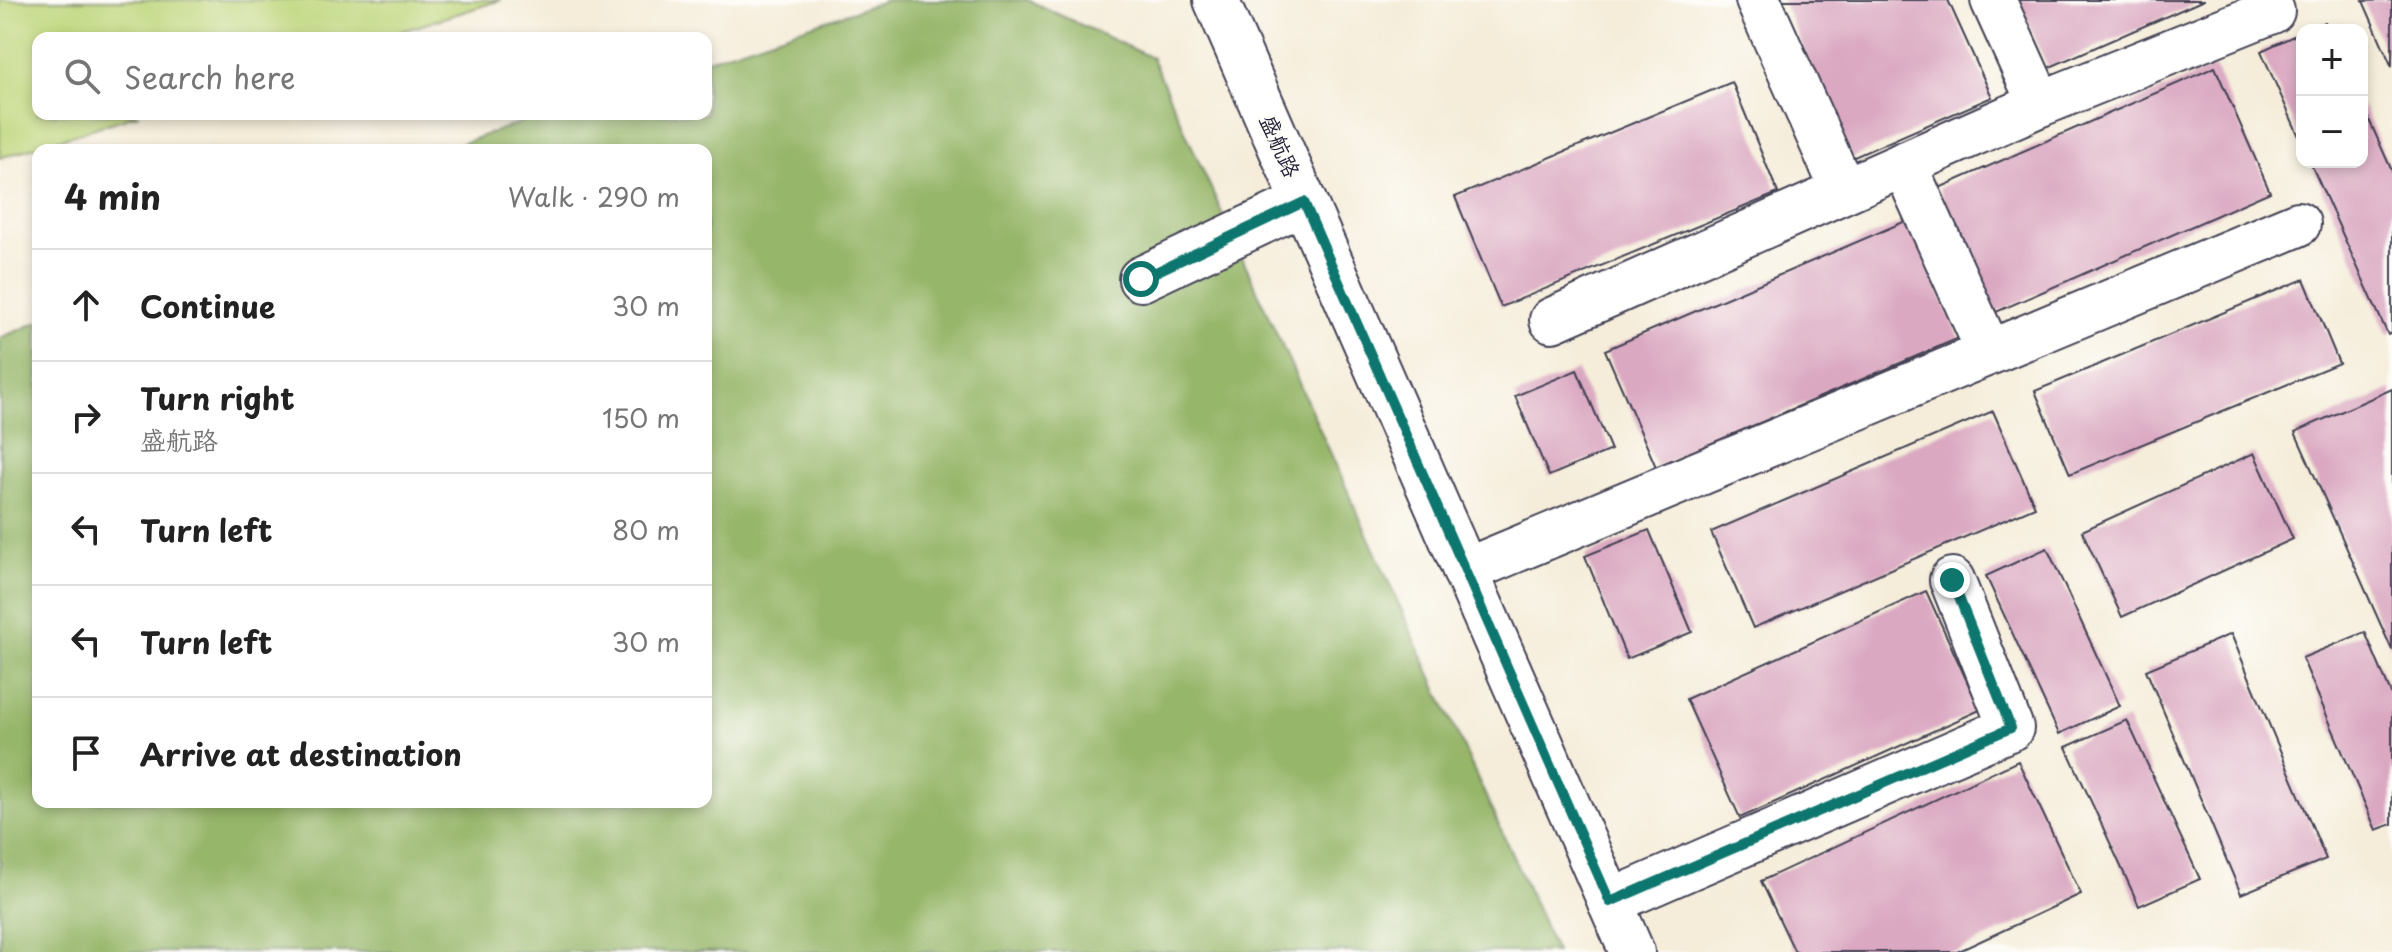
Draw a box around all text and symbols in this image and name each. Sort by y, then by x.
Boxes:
map controls [2296,24,2368,168]
button: + [2296,24,2368,96]
search box [32,32,712,120]
icon: search [60,54,104,98]
text: Search here [124,54,296,99]
button: − [2296,96,2368,168]
street label: 盛航路 [1253,109,1310,182]
text: 4 min [64,170,161,222]
text: Walk · 290 m [508,177,680,216]
route start [1123,261,1159,297]
icon: ahead [64,283,108,327]
text: Continue [140,283,275,328]
text: 30 m [612,286,680,325]
text: Turn right [140,375,295,420]
icon: right [64,395,108,439]
text: 150 m [602,398,680,437]
text: 盛航路 [140,420,218,459]
icon: left [64,507,108,551]
text: Turn left [140,507,272,552]
text: 80 m [612,510,680,549]
route end [1934,562,1970,598]
icon: left [64,619,108,663]
text: Turn left [140,619,272,664]
text: 30 m [612,622,680,661]
icon: arrive [64,731,108,775]
text: Arrive at destination [140,731,462,776]

